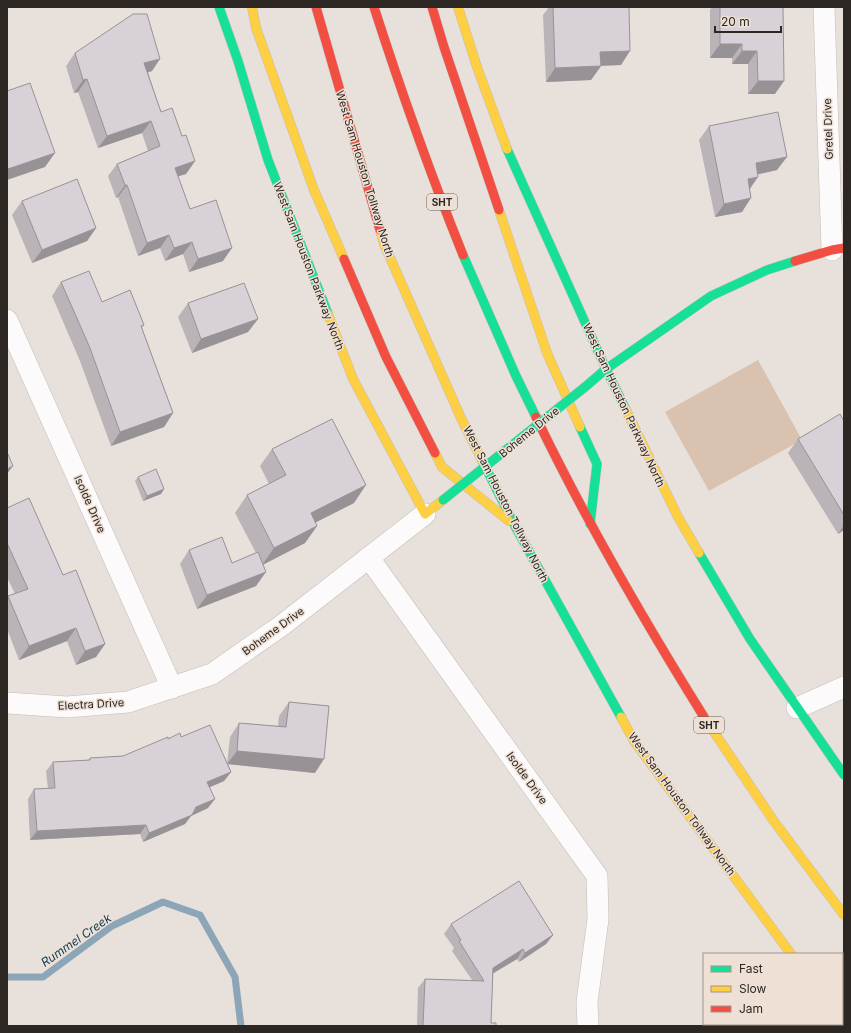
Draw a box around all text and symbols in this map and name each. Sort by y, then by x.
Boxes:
scale bar [715,8,781,34]
text: 20 m [721,14,750,29]
street label: West Sam Houston Tollway North [333,89,397,259]
street label: Gretel Drive [820,98,836,160]
street label: West Sam Houston Parkway North [270,180,348,352]
road number: SHT [427,194,457,210]
street label: West Sam Houston Parkway North [580,321,668,489]
street label: Boheme Drive [496,404,562,460]
street label: West Sam Houston Tollway North [460,423,552,585]
street label: Isolde Drive [71,473,109,535]
street label: Boheme Drive [239,604,307,658]
street label: Electra Drive [58,695,124,713]
road number: SHT [694,717,724,733]
street label: West Sam Houston Tollway North [625,730,739,878]
street label: Isolde Drive [503,749,551,807]
water label: Rummel Creek [38,910,114,970]
legend [703,953,843,1025]
text: Fast [739,961,763,976]
text: Slow [739,981,767,996]
text: Jam [739,1001,763,1016]

